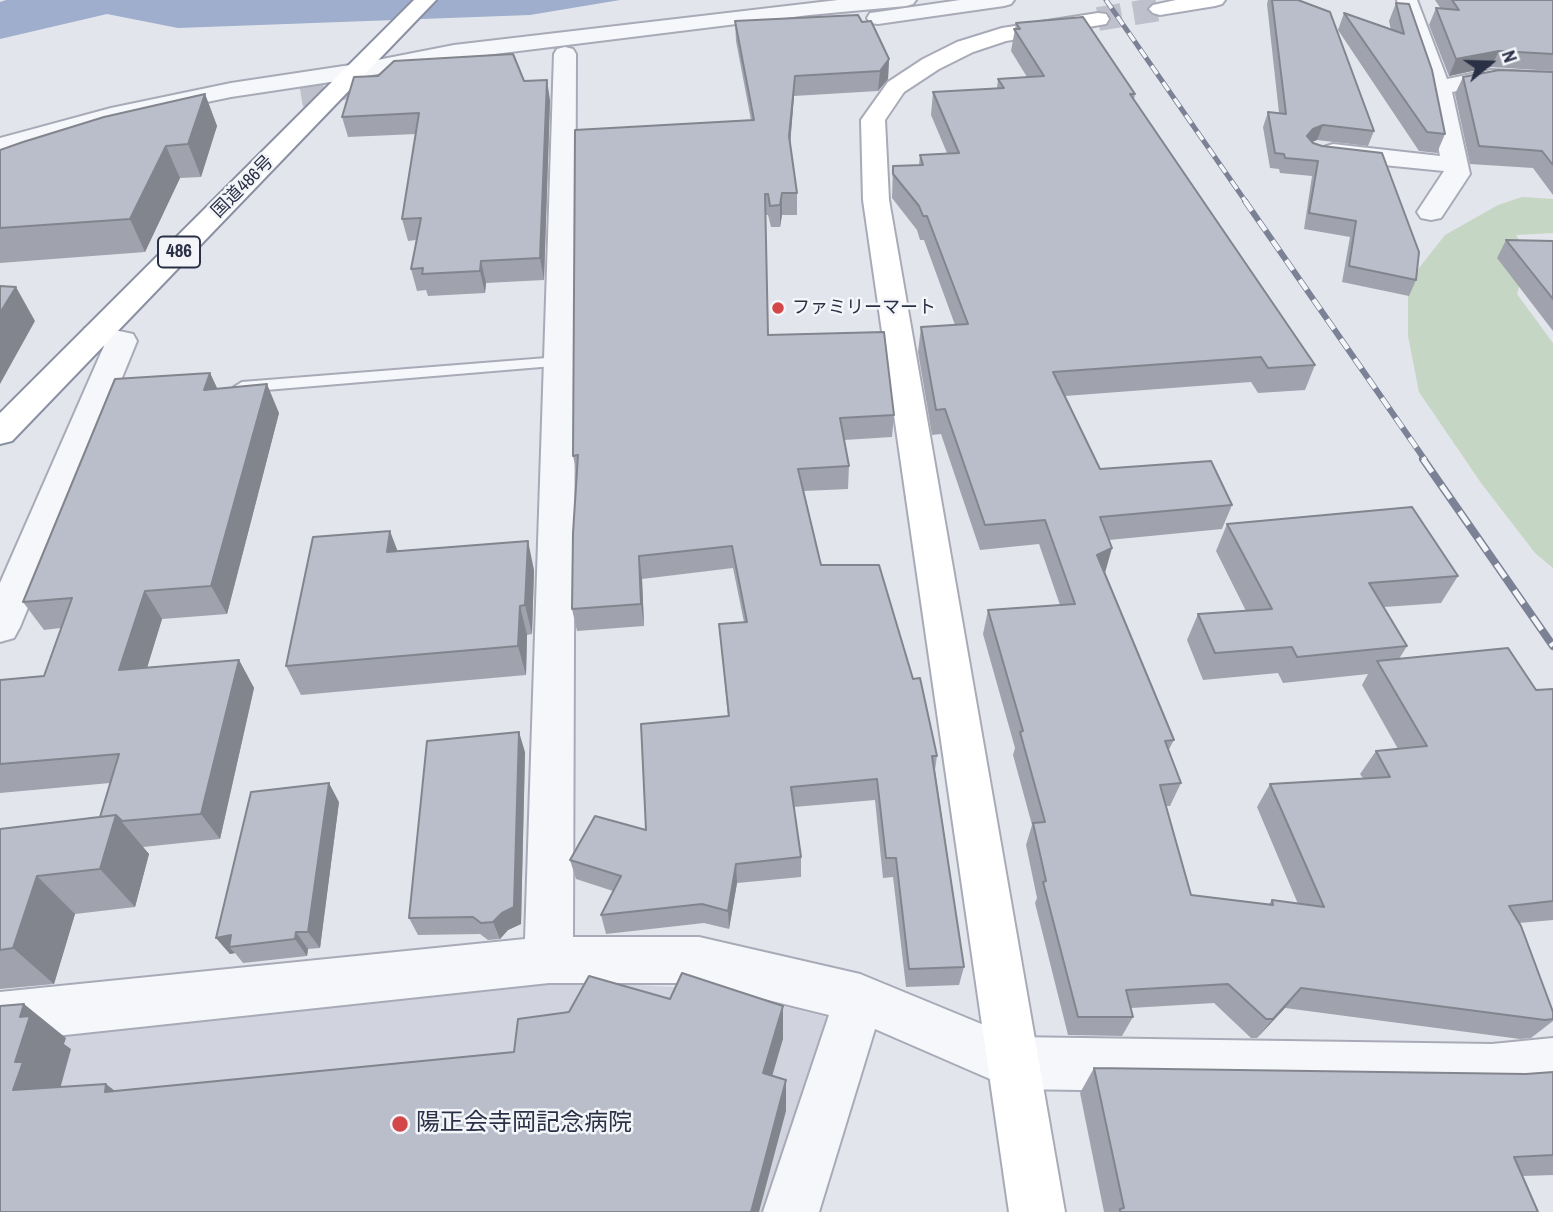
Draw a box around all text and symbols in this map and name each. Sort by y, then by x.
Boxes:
north arrow [1455,28,1525,98]
text: N [1496,47,1524,66]
street label: 国道486号 [208,152,278,222]
road number: 486 [158,236,200,268]
place label: ファミリーマート [792,297,936,319]
marker: ファミリーマート [770,300,786,316]
place label: 陽正会寺岡記念病院 [416,1110,632,1138]
marker: 陽正会寺岡記念病院 [390,1114,410,1134]

